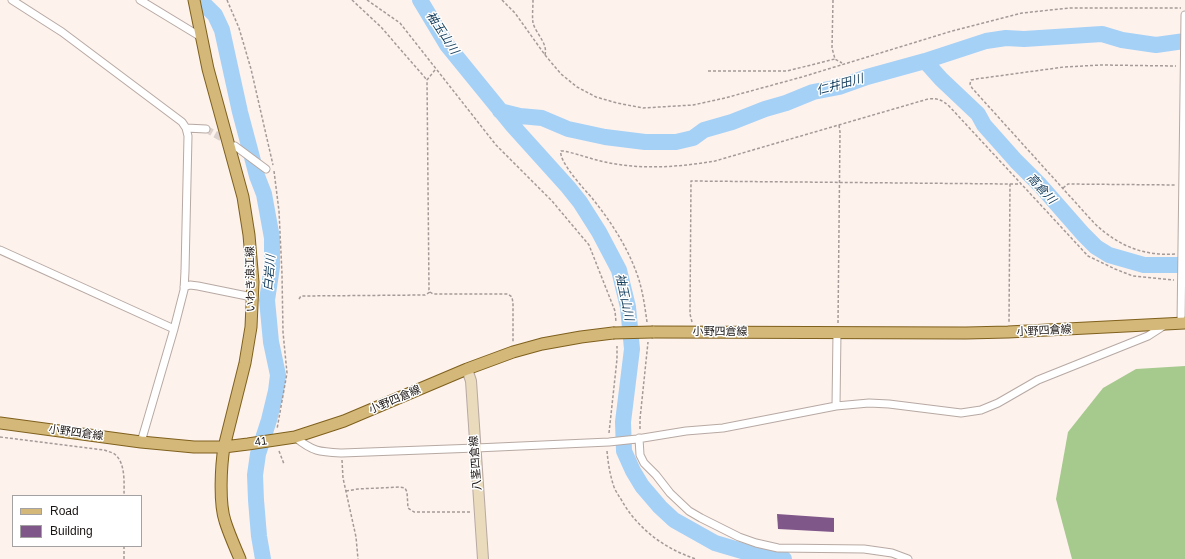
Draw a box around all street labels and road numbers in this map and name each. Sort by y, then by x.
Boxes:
street label: いわき浪江線 [244,246,258,312]
street label: 小野四倉線 [1016,323,1072,339]
street label: 小野四倉線 [693,325,747,339]
street label: 小野四倉線 [367,383,423,417]
street label: 小野四倉線 [48,423,104,443]
street label: 41 [254,435,268,449]
street label: 八茎四倉線 [467,435,485,491]

